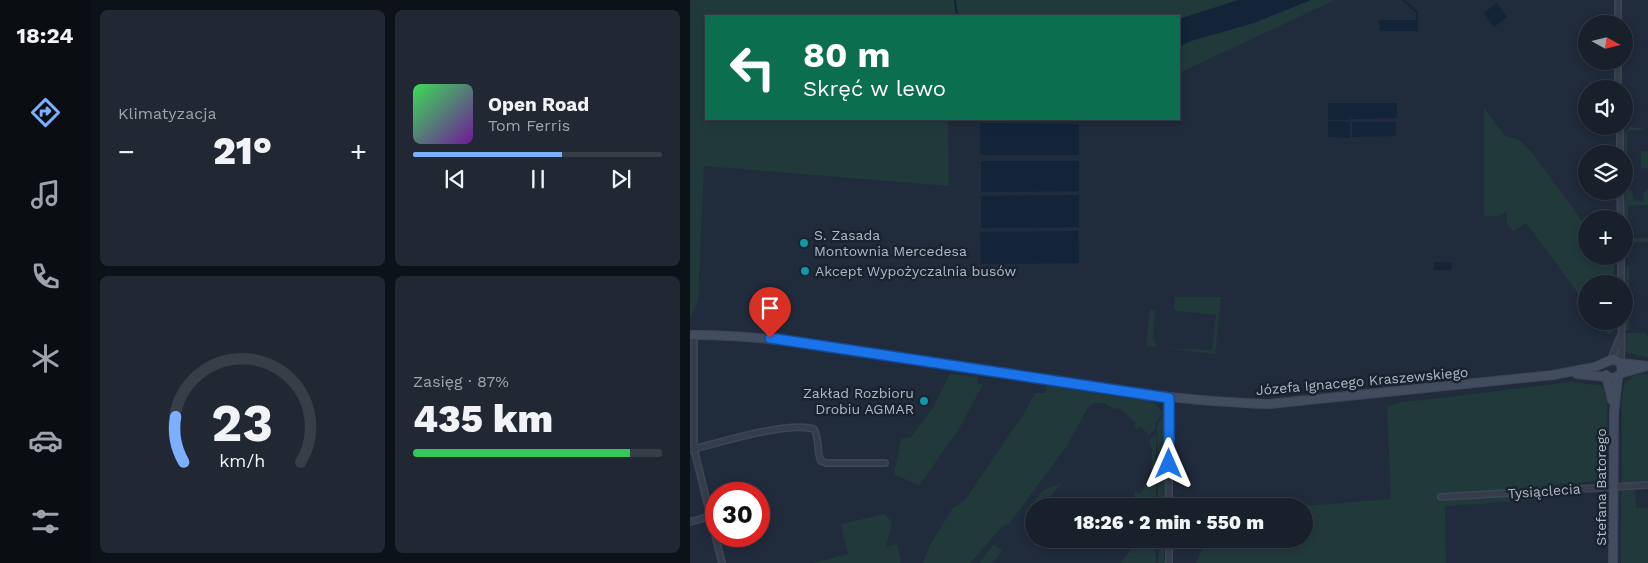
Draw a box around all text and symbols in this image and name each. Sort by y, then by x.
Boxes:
north arrow [1578,15,1632,70]
map controls [1578,15,1633,330]
text: 18:24 [17,23,73,48]
text: 80 m [803,34,890,76]
icon: left [720,35,785,100]
text: Skręć w lewo [803,76,946,101]
button: sound [1578,80,1633,135]
text: Open Road [488,93,589,116]
icon: directions [28,95,63,130]
text: Klimatyzacja [118,104,216,123]
text: Tom Ferris [488,116,570,135]
text: 21° [213,129,272,173]
text: − [118,135,135,168]
text: + [350,135,367,168]
button: layers [1578,145,1633,200]
icon: previous [441,165,469,193]
icon: pause [524,165,552,193]
icon: next [607,165,635,193]
icon: music [28,177,63,212]
button: + [1578,210,1633,265]
place label: S. Zasada Montownia Mercedesa [814,227,967,259]
marker: S. Zasada Montownia Mercedesa [798,237,810,249]
icon: phone [28,259,63,294]
place label: Akcept Wypożyczalnia busów [815,263,1017,279]
marker: Akcept Wypożyczalnia busów [799,265,811,277]
button: − [1578,275,1633,330]
pin [749,287,791,338]
icon: arrive [756,294,784,322]
icon: climate [28,341,63,376]
street label: Józefa Ignacego Kraszewskiego [1255,364,1469,398]
text: Zasięg · 87% [413,372,509,391]
place label: Zakład Rozbioru Drobiu AGMAR [803,385,914,417]
text: 23 [212,393,273,454]
marker: Zakład Rozbioru Drobiu AGMAR [918,395,930,407]
text: 435 km [413,397,553,441]
icon: car [28,423,63,458]
street label: Stefana Batorego [1593,428,1609,546]
position arrow [1142,437,1194,489]
text: km/h [219,450,266,471]
street label: Tysiąclecia [1507,480,1581,502]
speed limit sign: 30 [705,482,770,547]
icon: filters [28,504,63,539]
text: 18:26 · 2 min · 550 m [1074,511,1264,534]

